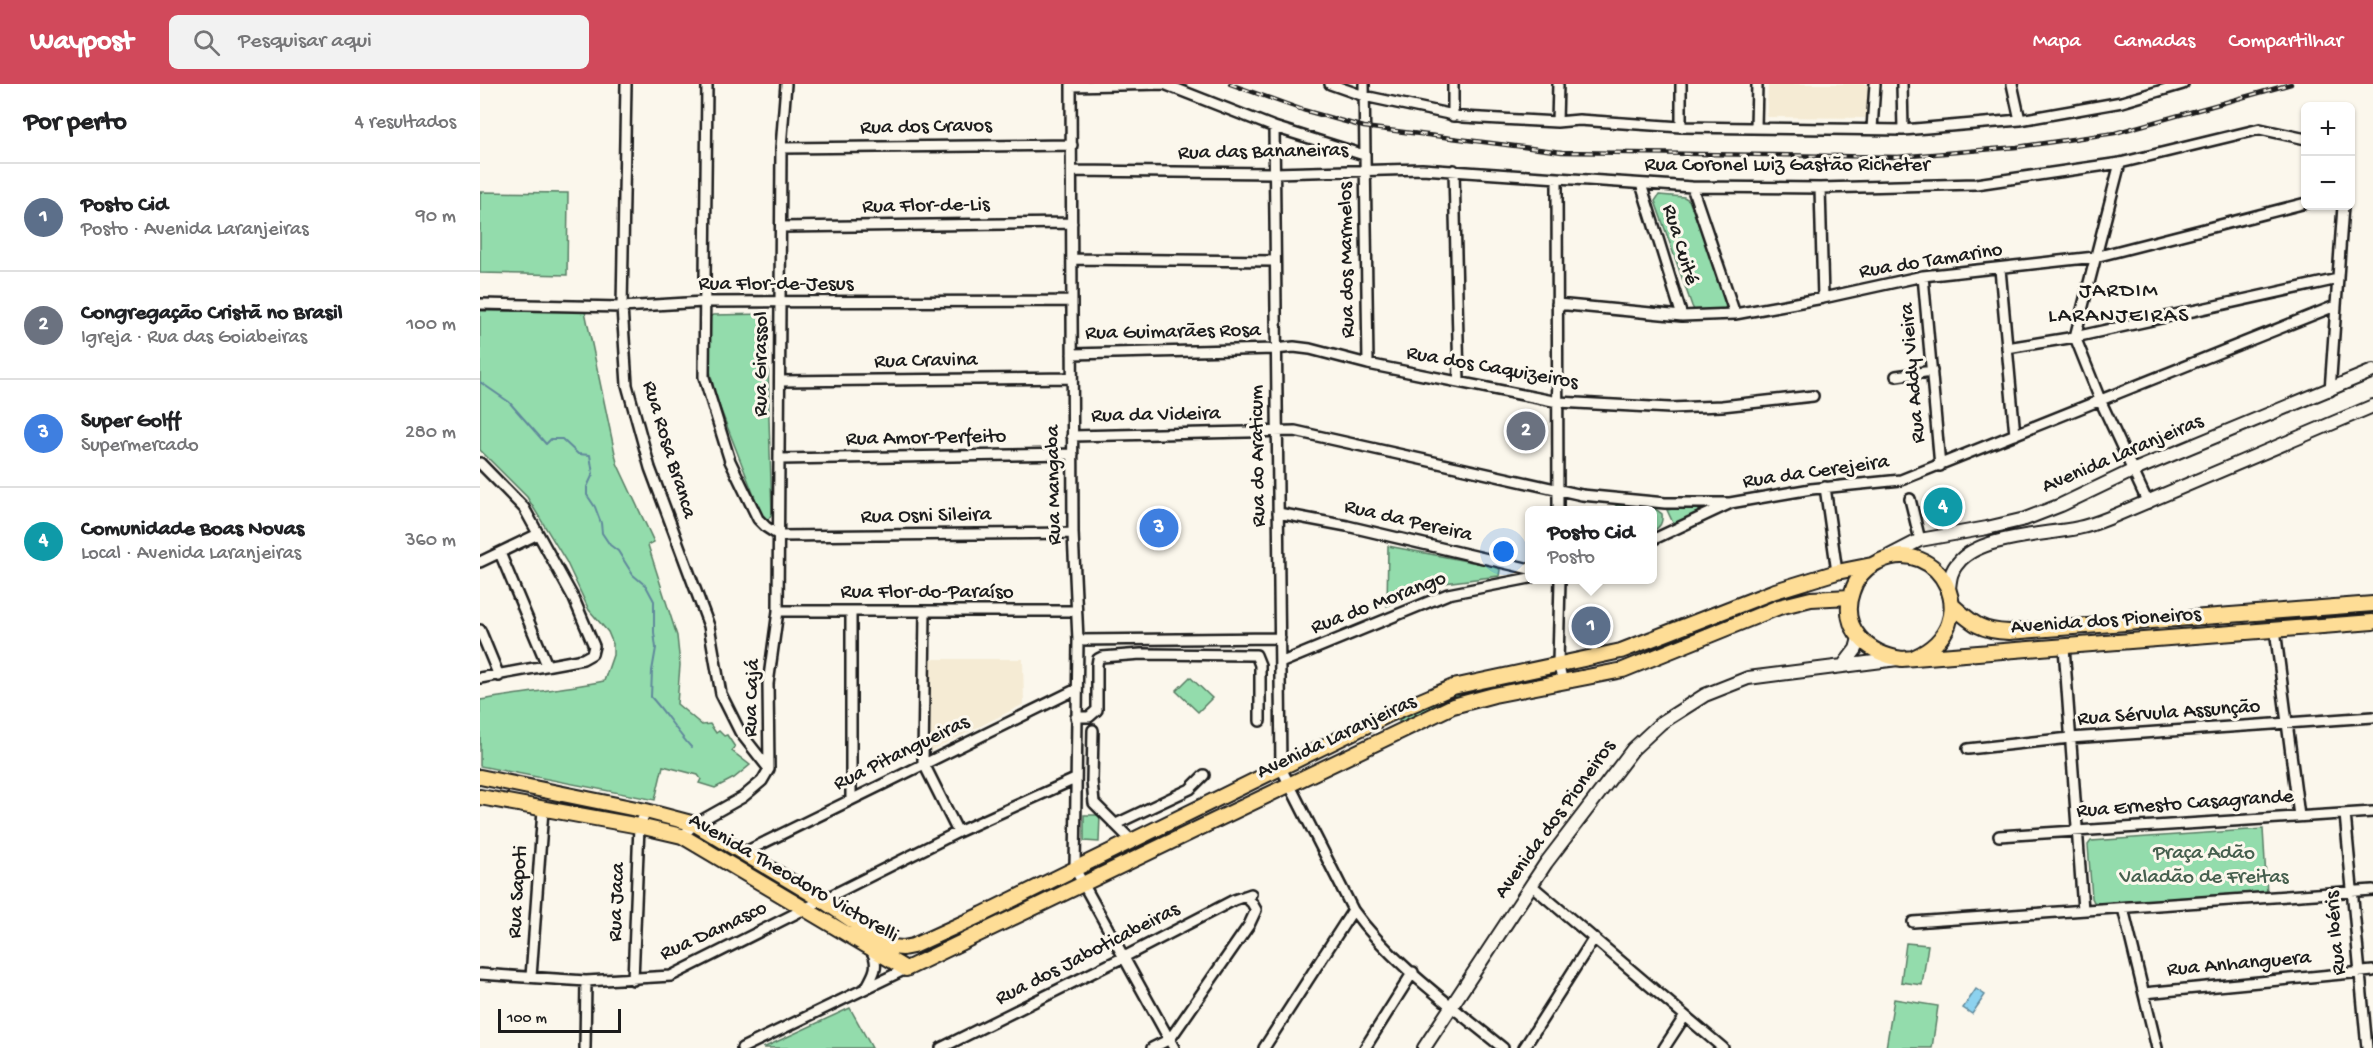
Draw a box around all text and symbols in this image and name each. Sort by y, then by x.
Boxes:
search box [169,15,589,69]
text: Waypost [30,26,133,59]
icon: search [190,26,223,59]
text: Pesquisar aqui [238,29,372,55]
text: Mapa [2033,30,2081,55]
text: Camadas [2114,30,2195,55]
text: Compartilhar [2228,30,2343,55]
map controls [2301,102,2355,210]
button: + [2301,102,2355,156]
text: Por perto [24,108,127,139]
text: 4 resultados [355,112,456,135]
street label: Rua dos Cravos [860,114,993,142]
street label: Rua das Bananeiras [1178,139,1350,167]
street label: Rua Coronel Luiz Gastão Richeter [1644,154,1931,179]
button: − [2301,156,2355,210]
street label: Rua dos Marmelos [1334,180,1362,338]
text: Posto Cid [81,193,168,219]
street label: Rua Flor-de-Lis [862,193,991,221]
street label: Rua Cuité [1655,202,1703,289]
text: 1 [39,206,48,229]
text: 90 m [416,206,456,229]
text: Posto · Avenida Laranjeiras [81,219,309,242]
street label: Rua do Tamarino [1858,238,2005,286]
street label: Rua Flor-de-Jesus [699,273,855,298]
district label: JARDIM LARANJEIRAS [2048,279,2190,330]
text: Congregação Cristã no Brasil [81,301,343,327]
street label: Rua Addy Vieira [1895,301,1933,444]
street label: Rua Girassol [750,311,775,417]
text: 2 [39,314,48,337]
text: 100 m [406,314,456,337]
street label: Rua Guimarães Rosa [1085,319,1262,347]
text: Igreja · Rua das Goiabeiras [81,327,307,350]
street label: Rua dos Caquizeiros [1404,342,1581,397]
street label: Rua Cravina [874,349,979,375]
street label: Rua Rosa Branca [635,378,701,523]
street label: Rua do Araticum [1245,385,1273,527]
street label: Rua da Videira [1091,402,1222,430]
pin: 2 [1506,408,1546,454]
text: Super Golff [81,409,180,435]
street label: Avenida Laranjeiras [2039,409,2209,500]
text: 3 [38,422,49,445]
text: 280 m [405,422,456,445]
street label: Rua Mangaba [1041,423,1069,545]
street label: Rua Amor-Perfeito [845,425,1007,453]
text: Supermercado [81,435,199,458]
street label: Rua da Cerejeira [1741,450,1892,496]
pin: 4 [1924,484,1962,530]
street label: Rua da Pereira [1341,495,1476,549]
street label: Rua Osni Sileira [860,503,993,531]
pin: 3 [1140,506,1178,550]
popup [1525,506,1657,584]
text: Comunidade Boas Novas [81,517,304,543]
text: Posto Cid [1548,521,1634,547]
text: 4 [39,530,48,553]
text: 360 m [405,530,456,553]
your location [1489,537,1518,566]
text: Local · Avenida Laranjeiras [81,543,301,566]
text: Posto [1548,547,1595,570]
street label: Rua do Morango [1308,567,1450,641]
street label: Rua Flor-do-Paraíso [840,581,1014,606]
street label: Avenida dos Pioneiros [2010,603,2203,641]
pin: 1 [1572,604,1610,648]
street label: Rua Cajá [739,657,767,738]
street label: Avenida Laranjeiras [1253,690,1422,786]
street label: Rua Sérvula Assunção [2077,695,2261,733]
street label: Rua Pitangueiras [830,710,975,798]
street label: Avenida dos Pioneiros [1490,735,1623,904]
street label: Rua Ernesto Casagrande [2076,785,2296,825]
street label: Avenida Theodoro Victorelli [683,809,903,949]
park label: Praça Adão Valadão de Freitas [2118,842,2290,891]
street label: Rua Sapoti [503,845,535,939]
street label: Rua Jaca [604,861,632,942]
street label: Rua Ibéris [2321,889,2353,976]
street label: Rua Damasco [657,896,772,968]
street label: Rua dos Jaboticabeiras [992,897,1185,1012]
street label: Rua Anhanguera [2166,946,2313,984]
scale bar [498,1006,621,1034]
text: 100 m [507,1010,547,1029]

